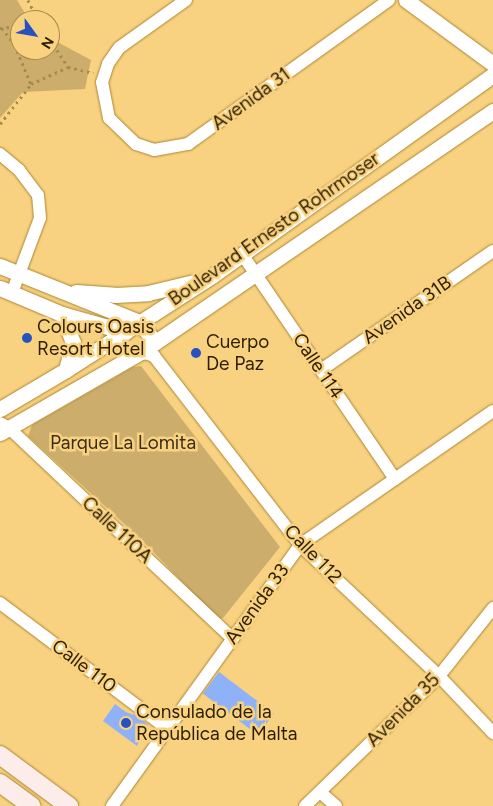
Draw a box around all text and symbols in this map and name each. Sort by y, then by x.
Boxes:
north arrow [10,10,60,60]
text: N [37,34,57,52]
street label: Avenida 31 [207,63,295,135]
street label: Boulevard Ernesto Rohrmoser [164,147,384,311]
street label: Avenida 31B [358,271,456,349]
place label: Colours Oasis Resort Hotel [37,316,154,360]
street label: Calle 114 [288,329,348,403]
place label: Cuerpo De Paz [206,331,269,375]
marker: Colours Oasis Resort Hotel [21,332,33,344]
marker: Cuerpo De Paz [190,347,202,359]
park label: Parque La Lomita [50,432,196,454]
street label: Calle 110A [77,492,157,568]
street label: Calle 112 [279,520,347,588]
street label: Avenida 33 [220,559,294,649]
street label: Calle 110 [47,634,121,698]
street label: Avenida 35 [362,669,444,751]
place label: Consulado de la República de Malta [136,701,297,745]
marker: Consulado de la República de Malta [120,717,132,729]

